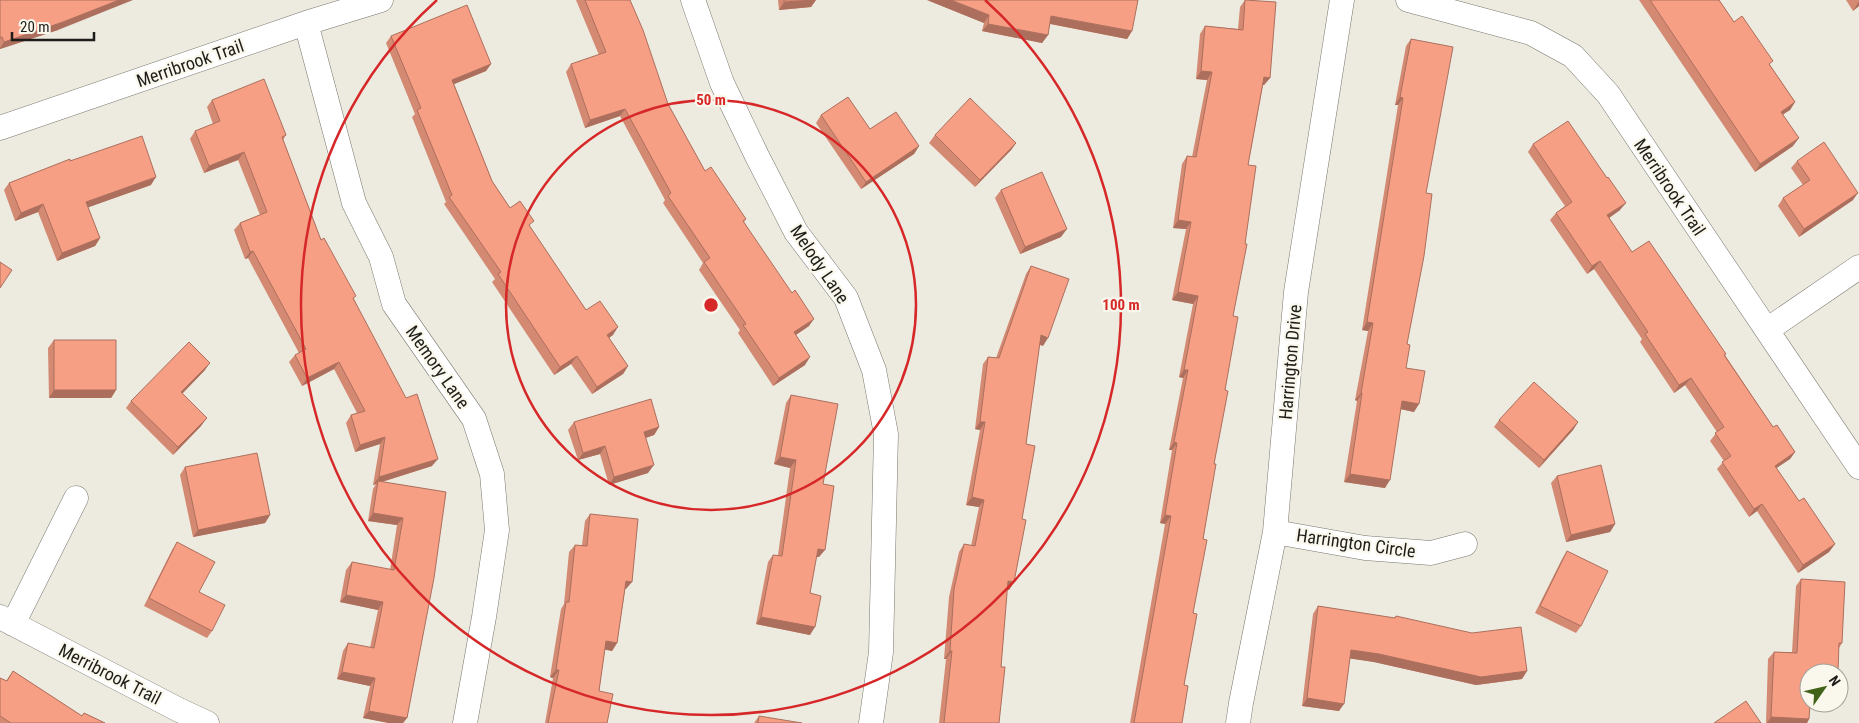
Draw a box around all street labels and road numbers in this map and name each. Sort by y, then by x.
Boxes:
street label: Merribrook Trail [134,35,246,91]
street label: Merribrook Trail [1630,135,1710,239]
street label: Melody Lane [786,221,854,307]
street label: Harrington Drive [1275,304,1305,420]
street label: Memory Lane [402,322,474,412]
street label: Harrington Circle [1295,524,1417,562]
street label: Merribrook Trail [55,639,165,709]

